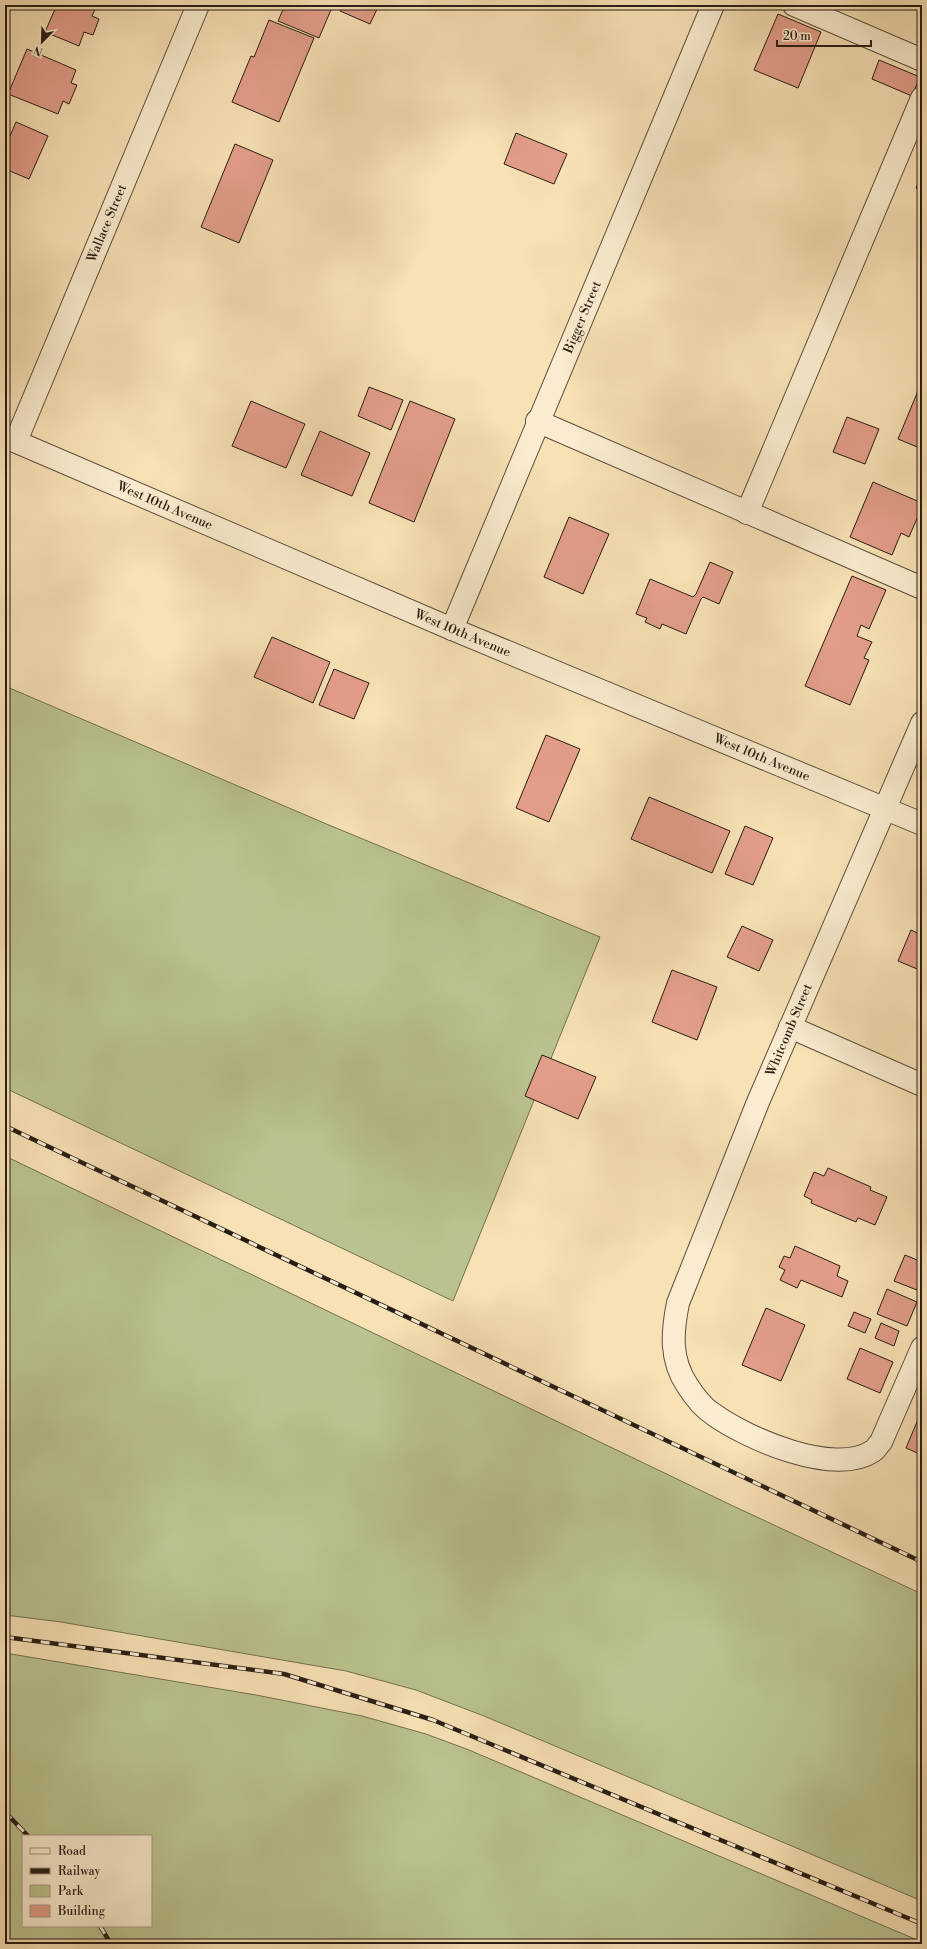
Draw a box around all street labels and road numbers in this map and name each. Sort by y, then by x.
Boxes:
street label: Wallace Street [83,181,130,266]
street label: Bigger Street [560,278,605,357]
street label: West 10th Avenue [114,478,216,533]
street label: West 10th Avenue [411,606,513,661]
street label: West 10th Avenue [711,730,813,785]
street label: Whitcomb Street [762,981,816,1080]

